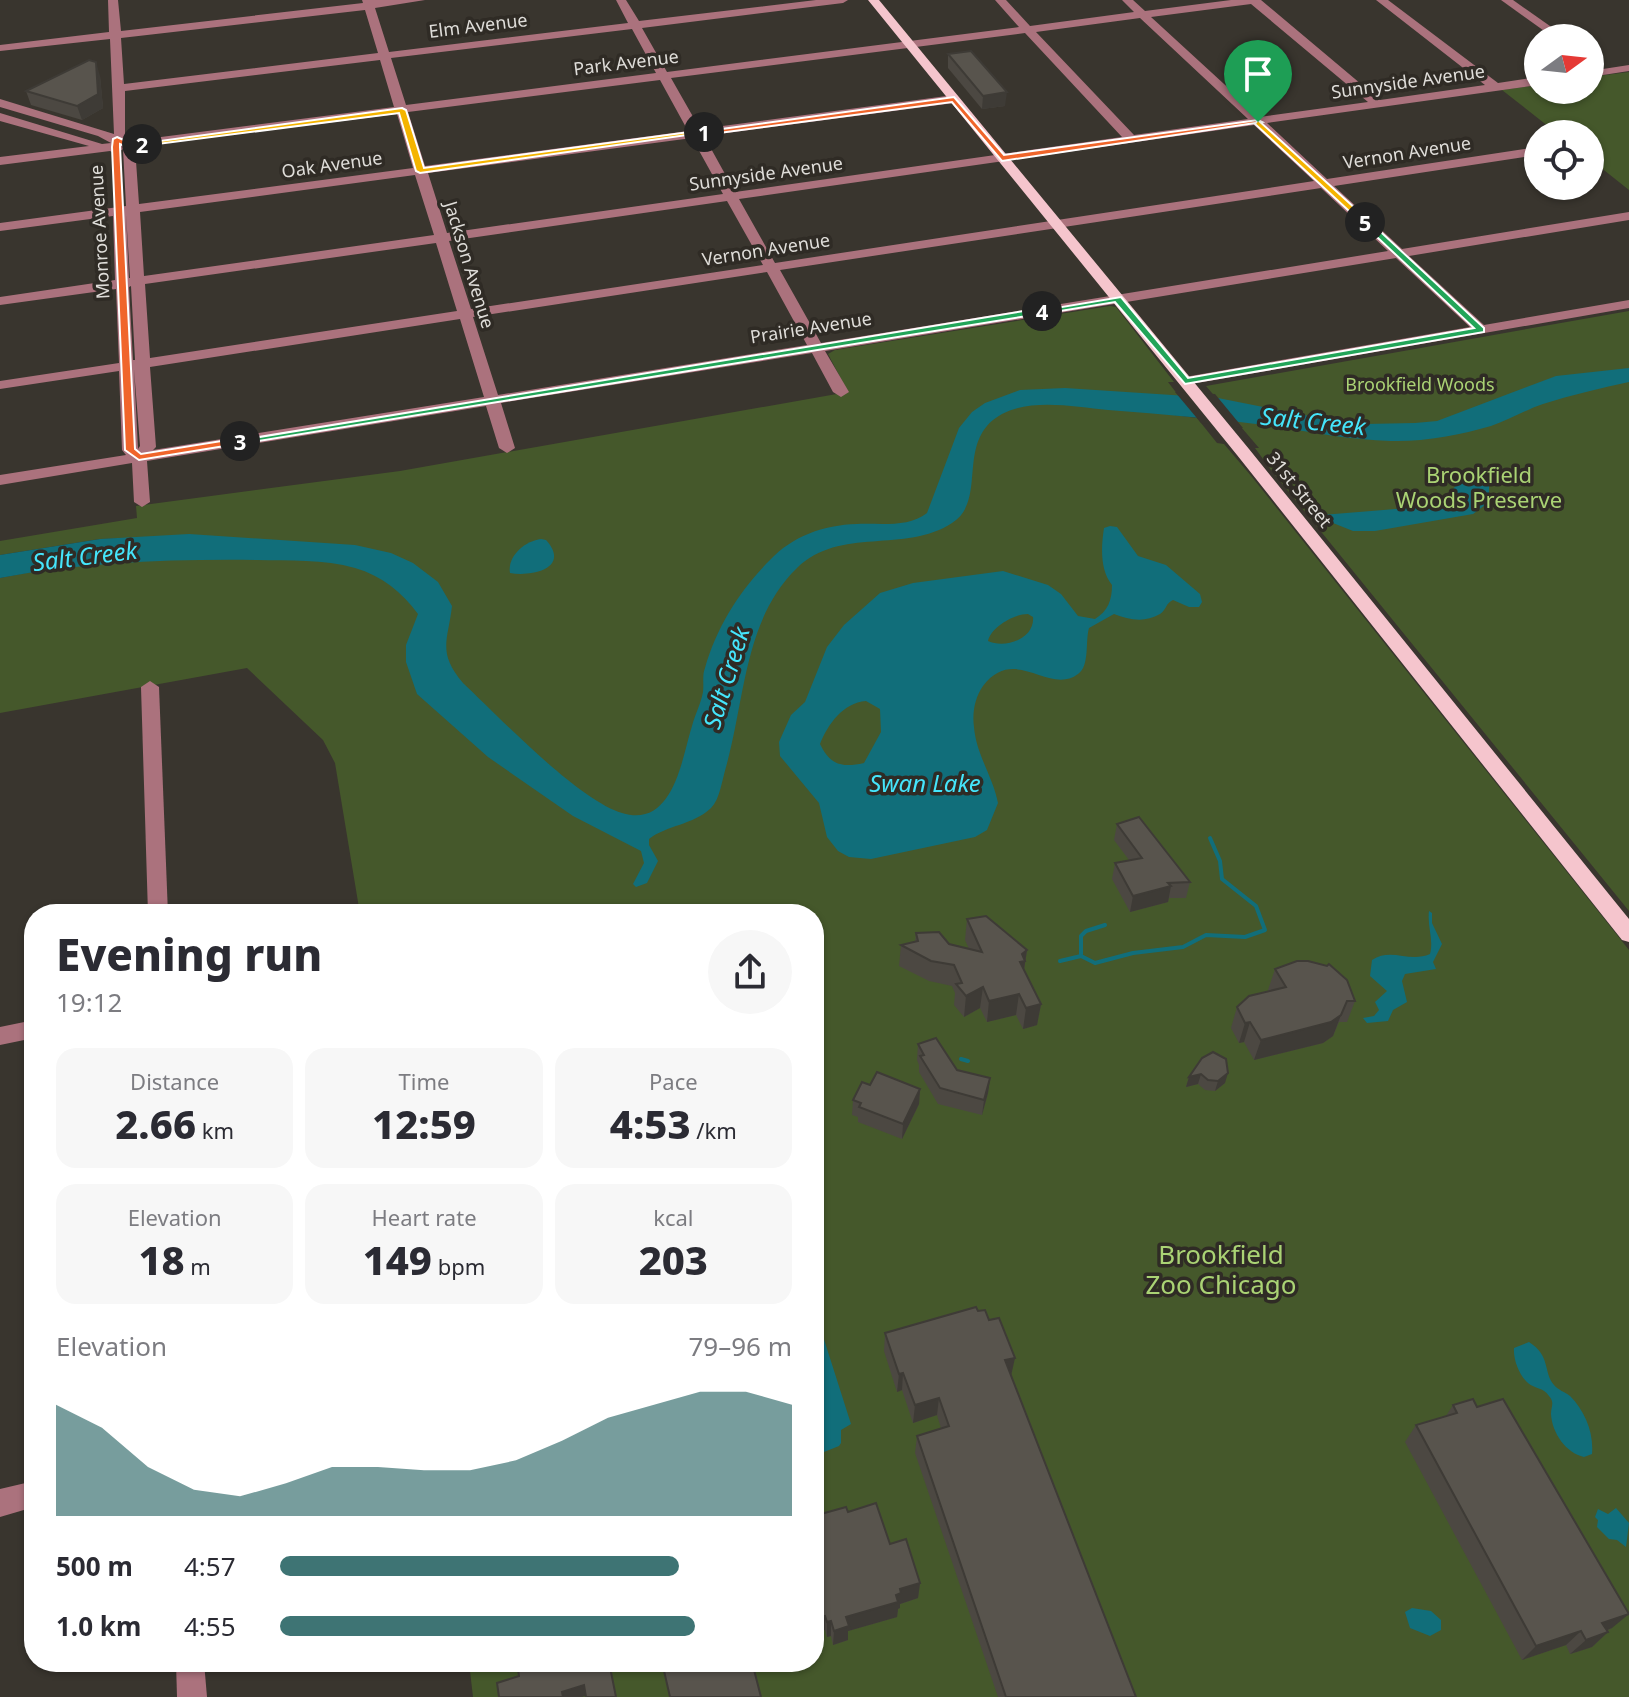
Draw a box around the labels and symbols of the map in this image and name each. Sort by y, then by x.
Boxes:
street label: Elm Avenue [427,7,529,43]
north arrow [1524,24,1604,104]
pin [1224,40,1292,122]
street label: Park Avenue [572,44,680,80]
street label: Sunnyside Avenue [1330,58,1486,104]
pin: 1 [684,112,724,152]
pin: 2 [122,124,162,164]
street label: Vernon Avenue [1341,130,1472,174]
street label: Oak Avenue [280,145,384,183]
street label: Sunnyside Avenue [688,150,844,196]
street label: Monroe Avenue [84,164,115,300]
street label: Jackson Avenue [439,196,501,331]
pin: 5 [1345,202,1385,242]
street label: Vernon Avenue [700,227,831,271]
pin: 4 [1022,291,1062,331]
street label: Prairie Avenue [748,306,873,348]
park label: Brookfield Woods [1345,372,1495,396]
water label: Salt Creek [1259,399,1368,443]
pin: 3 [220,421,260,461]
street label: 31st Street [1262,447,1338,533]
park label: Brookfield Woods Preserve [1396,459,1562,514]
water label: Salt Creek [31,533,140,578]
water label: Salt Creek [694,621,757,733]
water label: Swan Lake [869,766,981,799]
park label: Brookfield Zoo Chicago [1145,1236,1297,1302]

